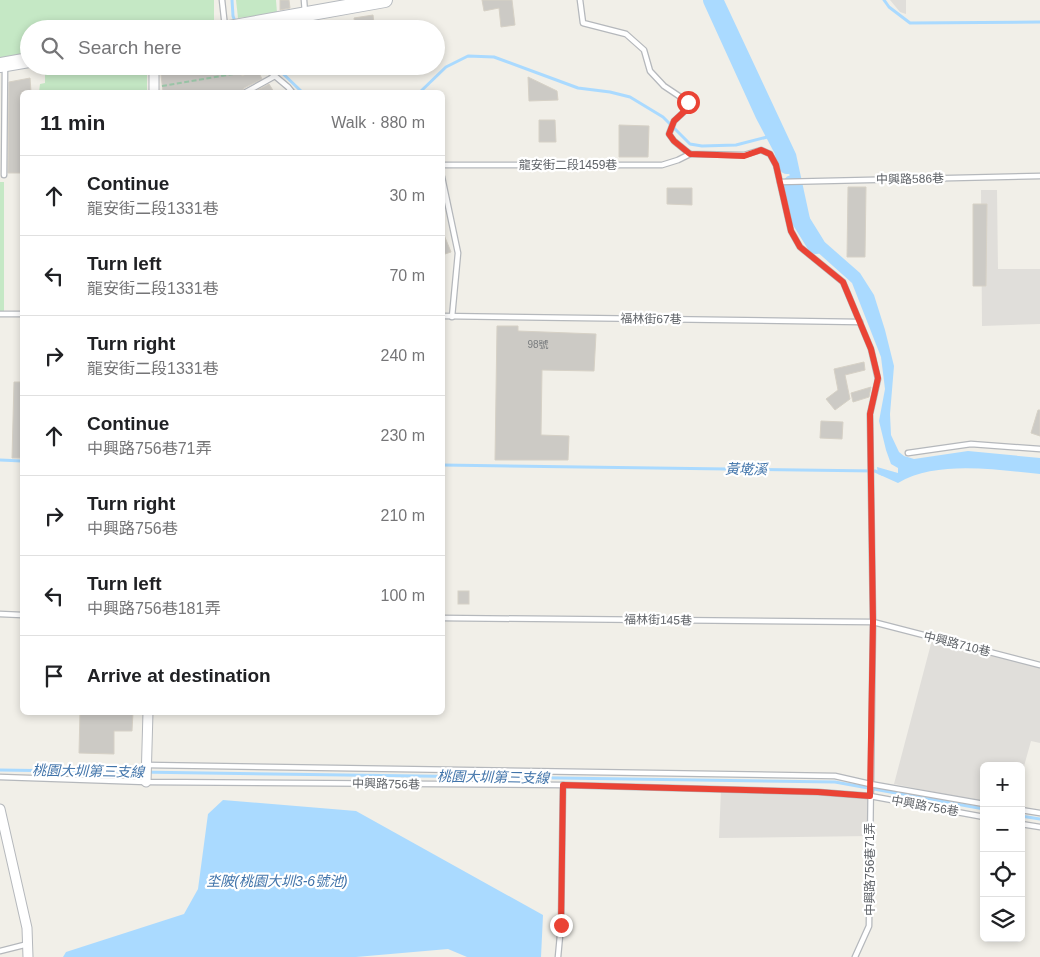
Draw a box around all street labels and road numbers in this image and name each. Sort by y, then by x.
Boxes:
street label: 龍安街二段1459巷 [519,158,617,172]
street label: 中興路586巷 [876,171,944,187]
street label: 福林街67巷 [620,311,682,327]
street label: 福林街145巷 [624,612,692,628]
street label: 中興路710巷 [922,629,992,659]
street label: 中興路756巷 [352,776,420,792]
street label: 中興路756巷 [890,793,960,819]
street label: 中興路756巷71弄 [863,822,877,916]

